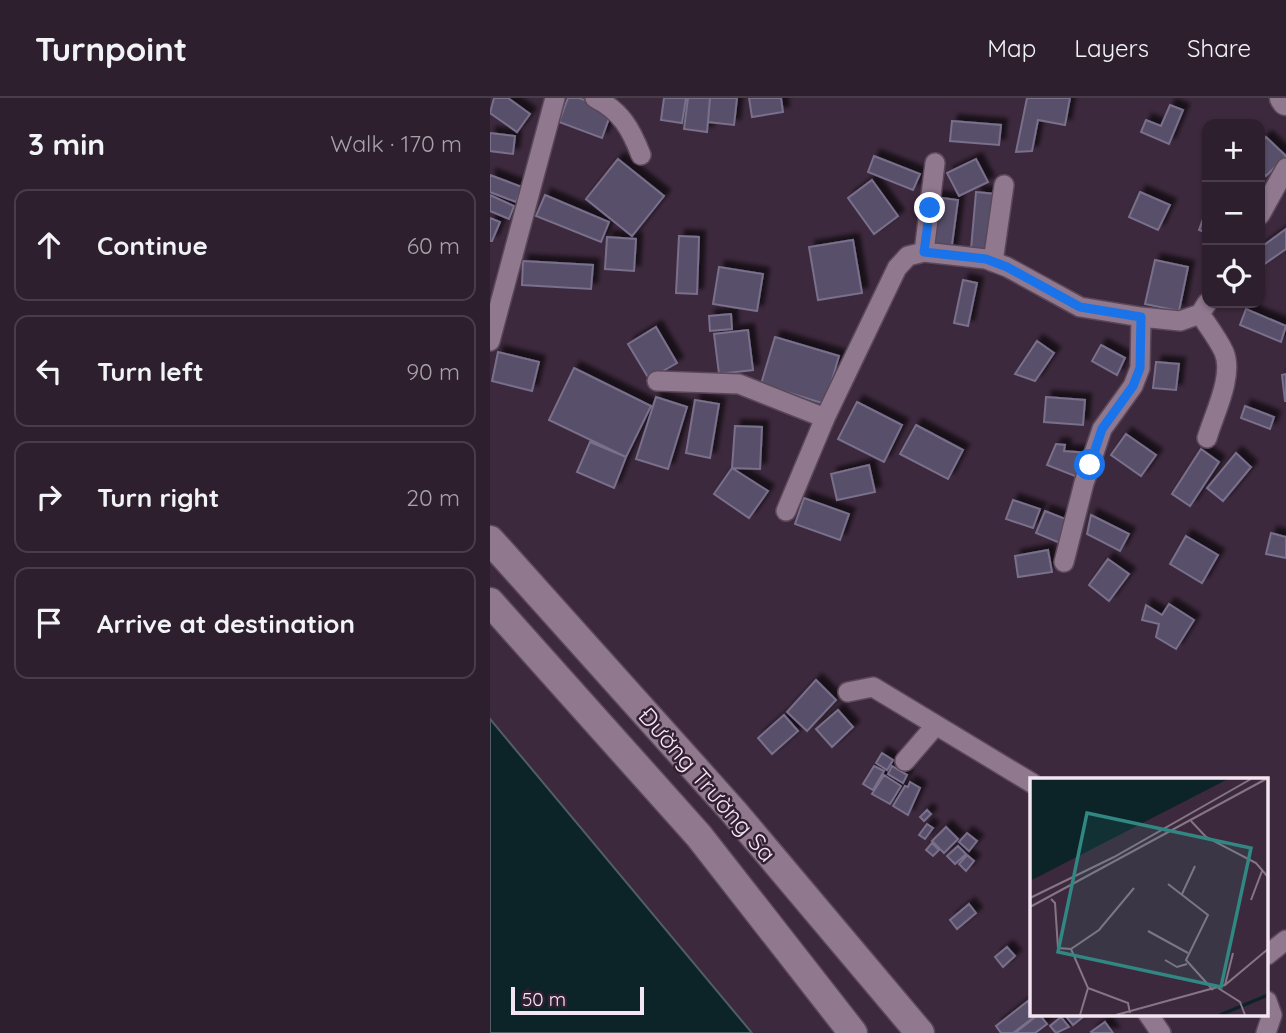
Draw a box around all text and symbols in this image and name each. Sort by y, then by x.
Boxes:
text: Turnpoint [35,28,187,69]
text: Map [987,33,1036,63]
text: Layers [1074,33,1149,63]
text: Share [1187,33,1251,63]
map controls [1202,119,1265,308]
button: + [1202,119,1265,182]
text: 3 min [28,125,105,163]
text: Walk · 170 m [330,129,462,158]
button: − [1202,182,1265,245]
route end [914,192,945,223]
icon: ahead [30,226,68,264]
text: Continue [97,229,208,262]
text: 60 m [407,231,460,260]
button: locate [1202,245,1265,308]
icon: left [30,352,68,390]
text: Turn left [97,355,204,388]
text: 90 m [406,357,460,386]
route start [1074,449,1105,480]
icon: right [30,478,68,516]
text: Turn right [97,481,219,514]
text: 20 m [406,483,460,512]
icon: arrive [30,604,68,642]
text: Arrive at destination [97,607,355,640]
street label: Đường Trường Sa [633,701,783,868]
inset map [1030,778,1268,1016]
scale bar [511,984,644,1016]
text: 50 m [522,987,566,1011]

